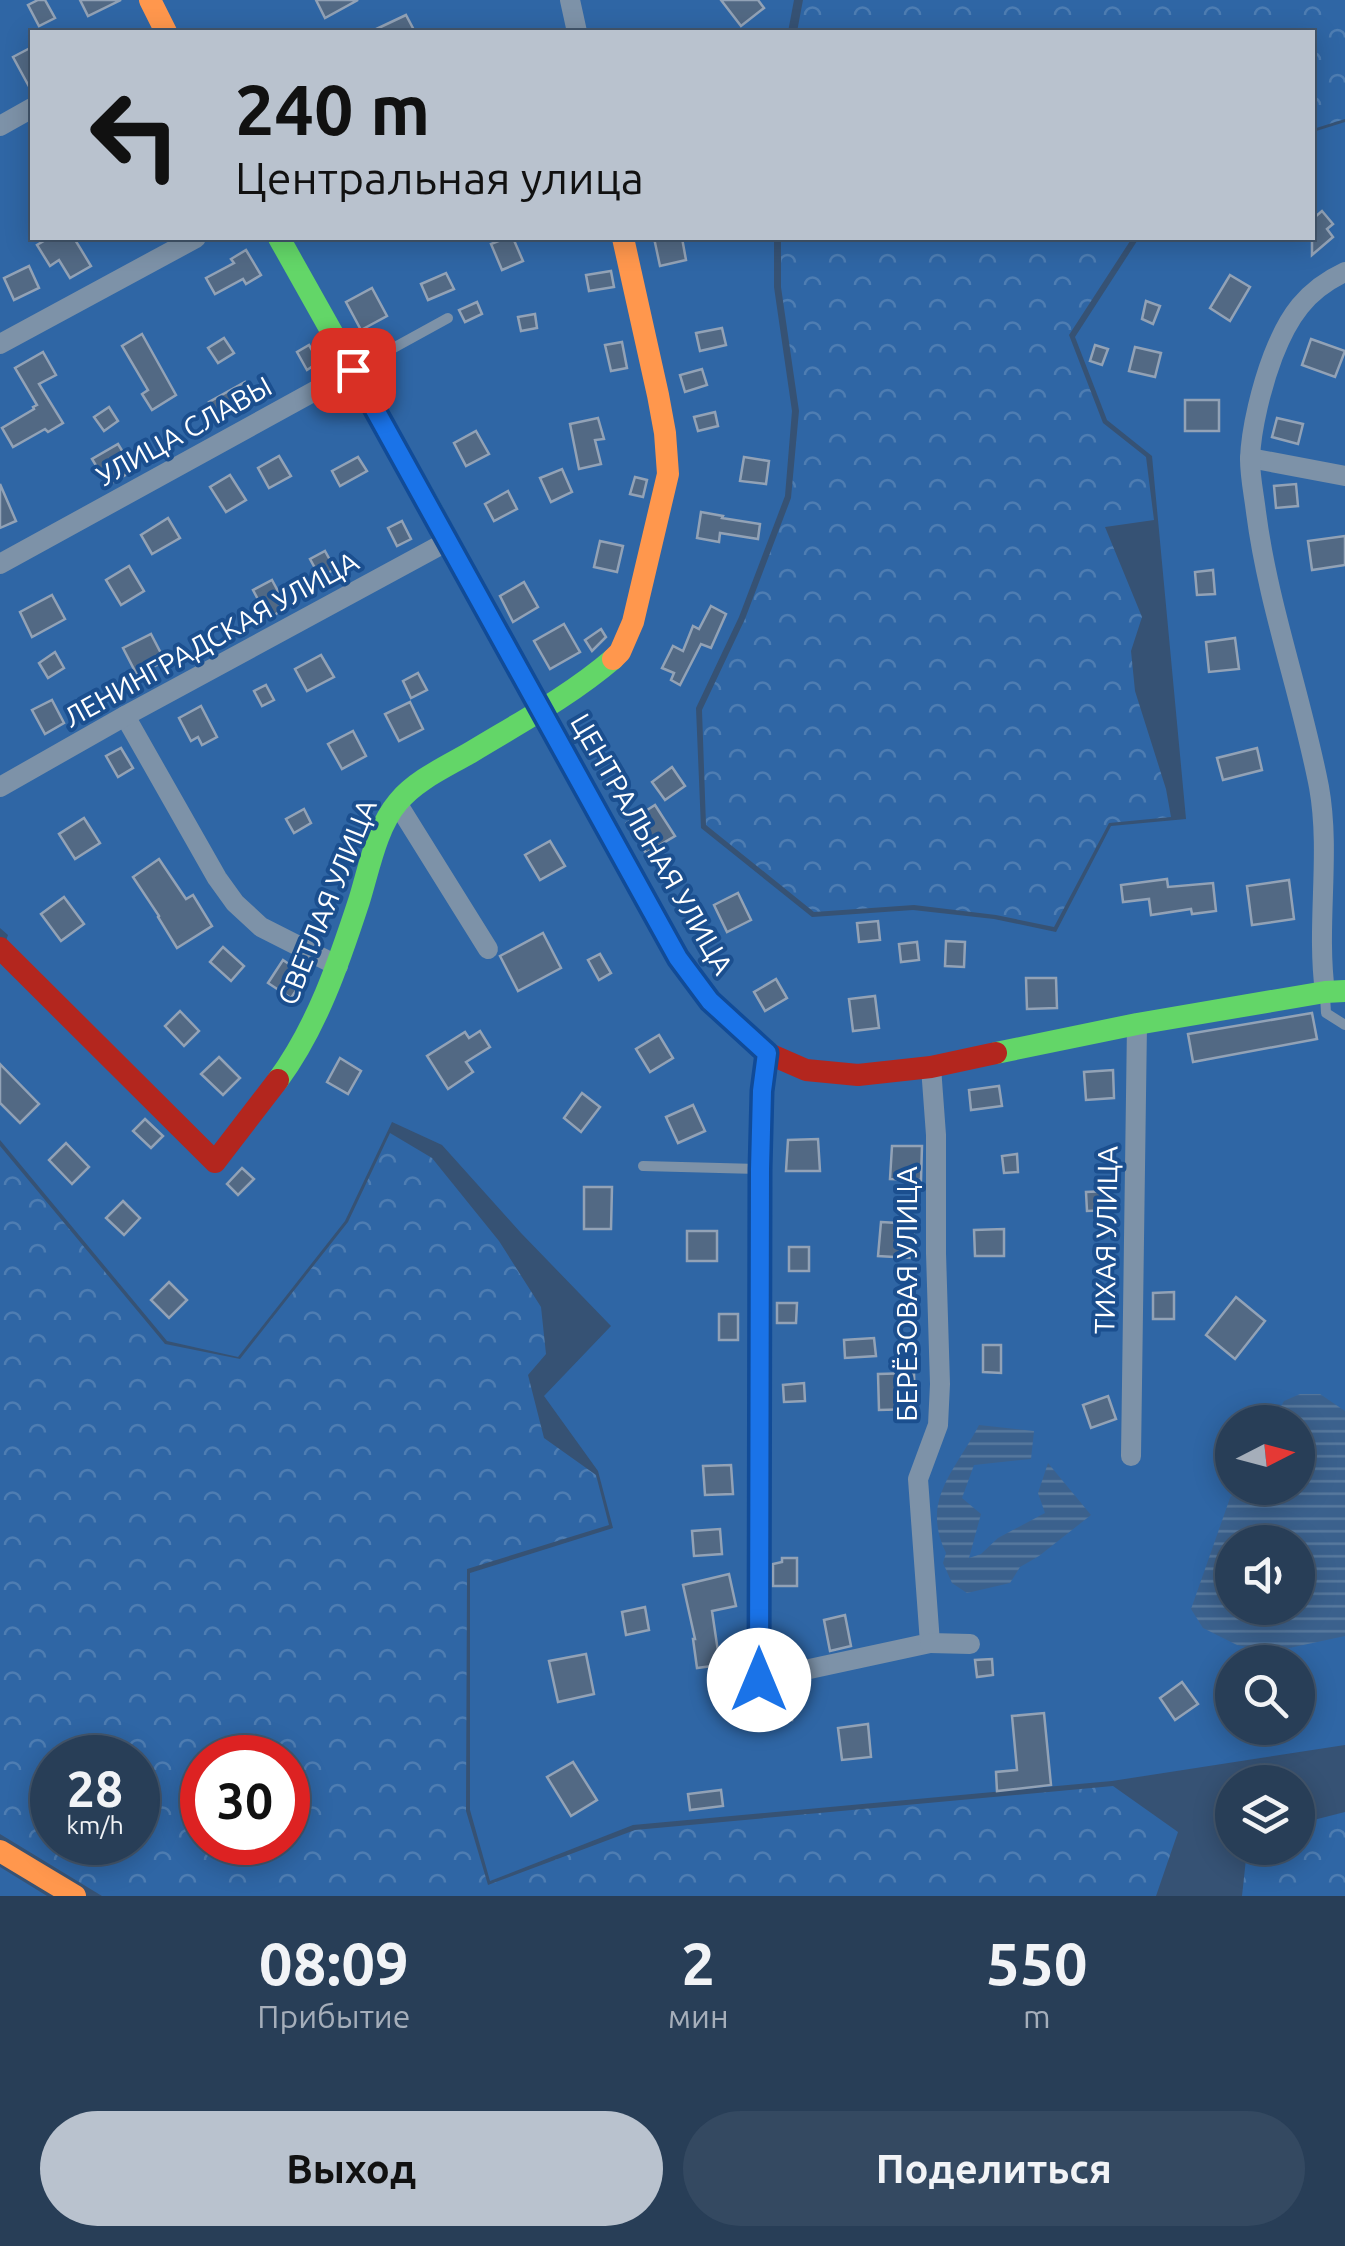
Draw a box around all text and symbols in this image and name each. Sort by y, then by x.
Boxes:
icon: left [70,70,200,200]
text: 240 m [235,70,430,148]
text: Центральная улица [235,152,644,203]
pin [311,328,396,413]
icon: arrive [326,343,381,398]
street label: УЛИЦА СЛАВЫ [91,370,277,491]
street label: ЛЕНИНГРАДСКАЯ УЛИЦА [58,545,363,733]
street label: ЦЕНТРАЛЬНАЯ УЛИЦА [565,708,740,979]
street label: СВЕТЛАЯ УЛИЦА [271,794,382,1009]
street label: ТИХАЯ УЛИЦА [1088,1146,1123,1334]
street label: БЕРЁЗОВАЯ УЛИЦА [891,1166,922,1422]
north arrow [1215,1405,1315,1505]
map controls [1215,1405,1315,1865]
button: sound [1215,1525,1315,1625]
position arrow [707,1628,811,1732]
button: search [1215,1645,1315,1745]
speed limit sign: 30 [180,1735,310,1865]
text: 28 [67,1760,123,1816]
button: layers [1215,1765,1315,1865]
text: km/h [66,1811,124,1839]
text: 08:09 [259,1929,409,1996]
text: 2 [681,1929,715,1996]
text: 550 [986,1929,1088,1996]
text: Прибытие [257,1998,410,2034]
text: мин [668,1998,729,2034]
text: m [1023,1998,1051,2034]
button: Выход [40,2111,663,2226]
button: Поделиться [683,2111,1305,2226]

